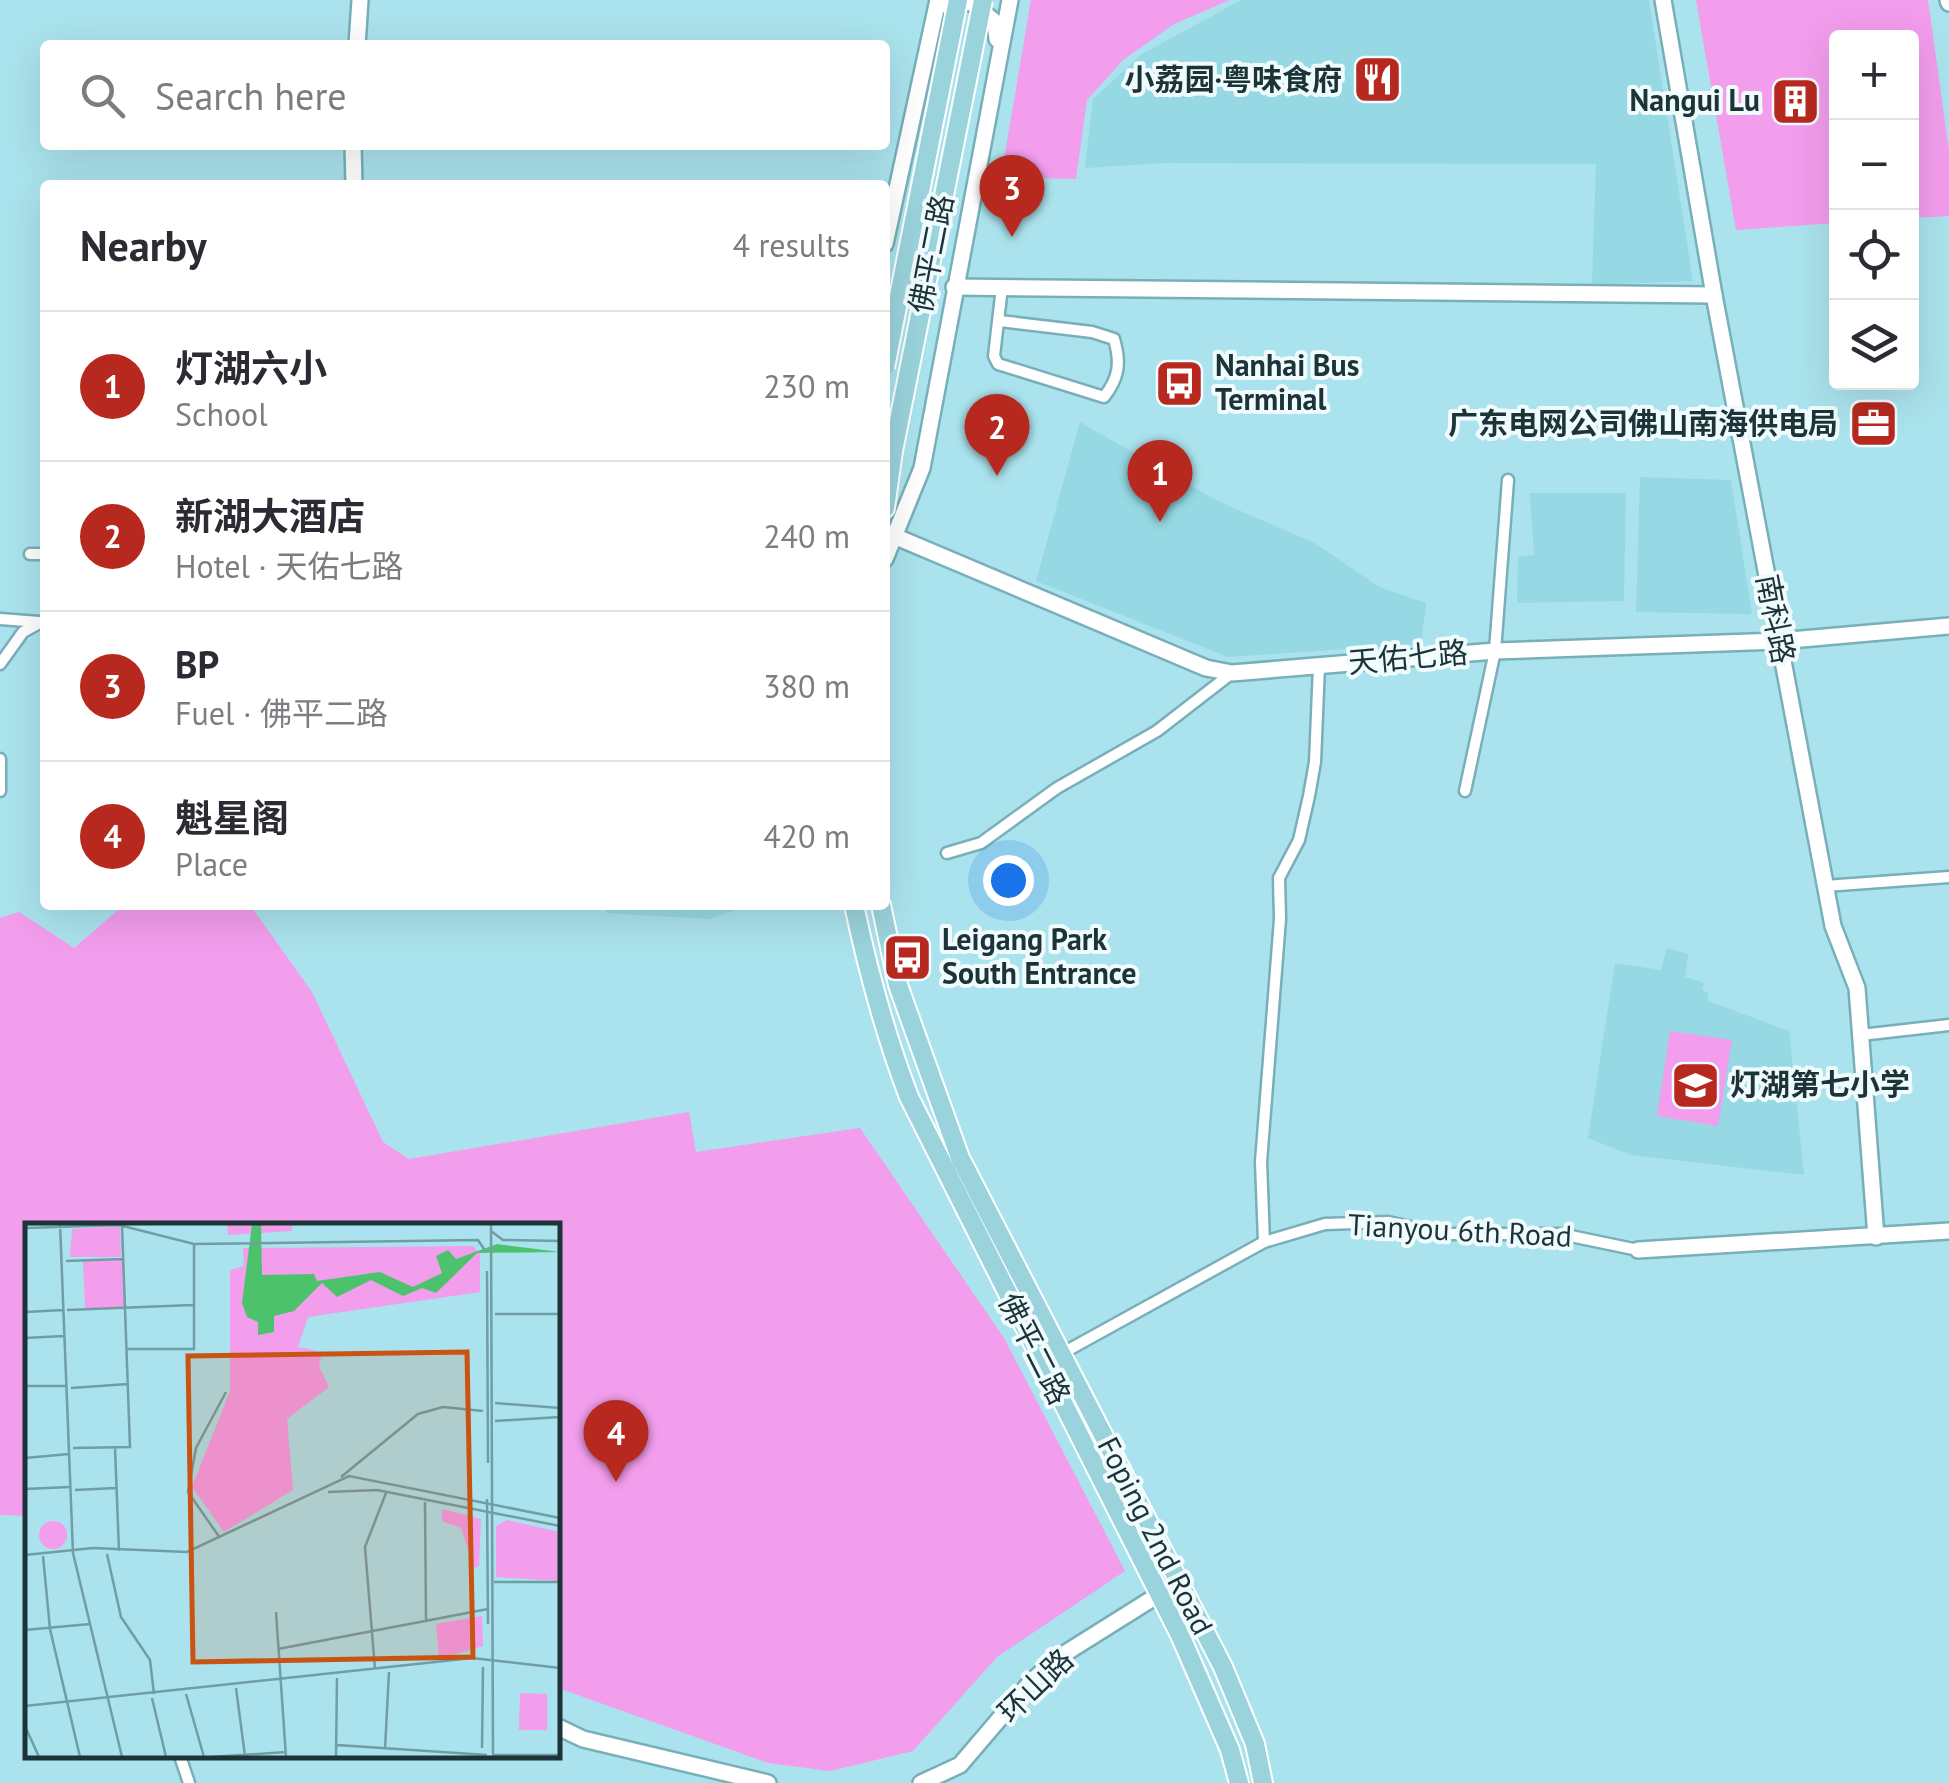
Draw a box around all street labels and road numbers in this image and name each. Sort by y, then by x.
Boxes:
street label: 佛平二路 [900,191,961,316]
street label: 南科路 [1749,571,1804,667]
street label: 天佑七路 [1346,632,1469,681]
street label: Tianyou 6th Road [1347,1204,1573,1255]
street label: 佛平二路 [991,1286,1080,1411]
street label: Foping 2nd Road [1090,1430,1223,1641]
street label: 环山路 [989,1640,1081,1730]

